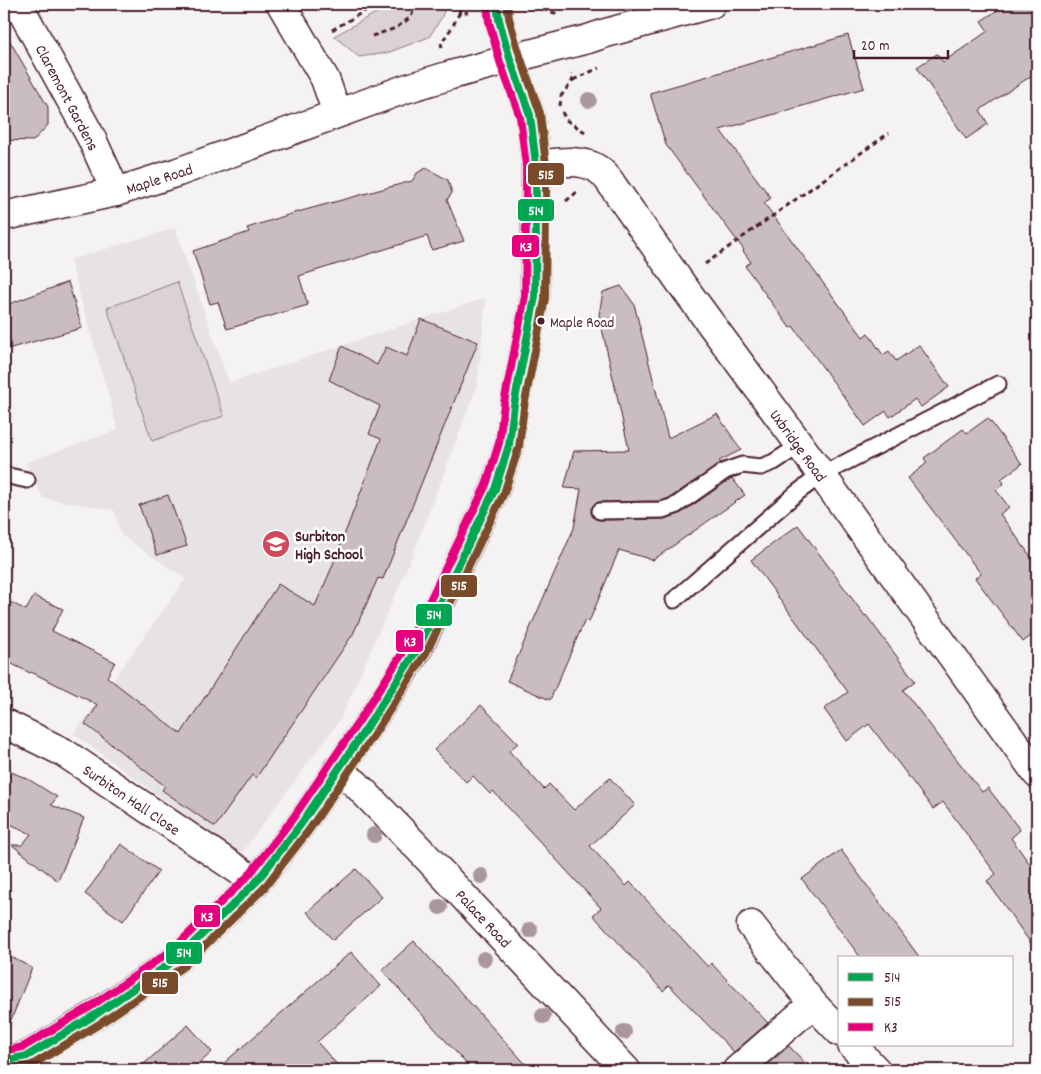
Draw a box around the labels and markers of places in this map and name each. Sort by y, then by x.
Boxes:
place label: Maple Road [550,313,614,335]
marker: Maple Road [536,316,546,326]
place label: Surbiton High School [295,526,363,567]
school or university icon: Surbiton High School [261,529,291,559]

